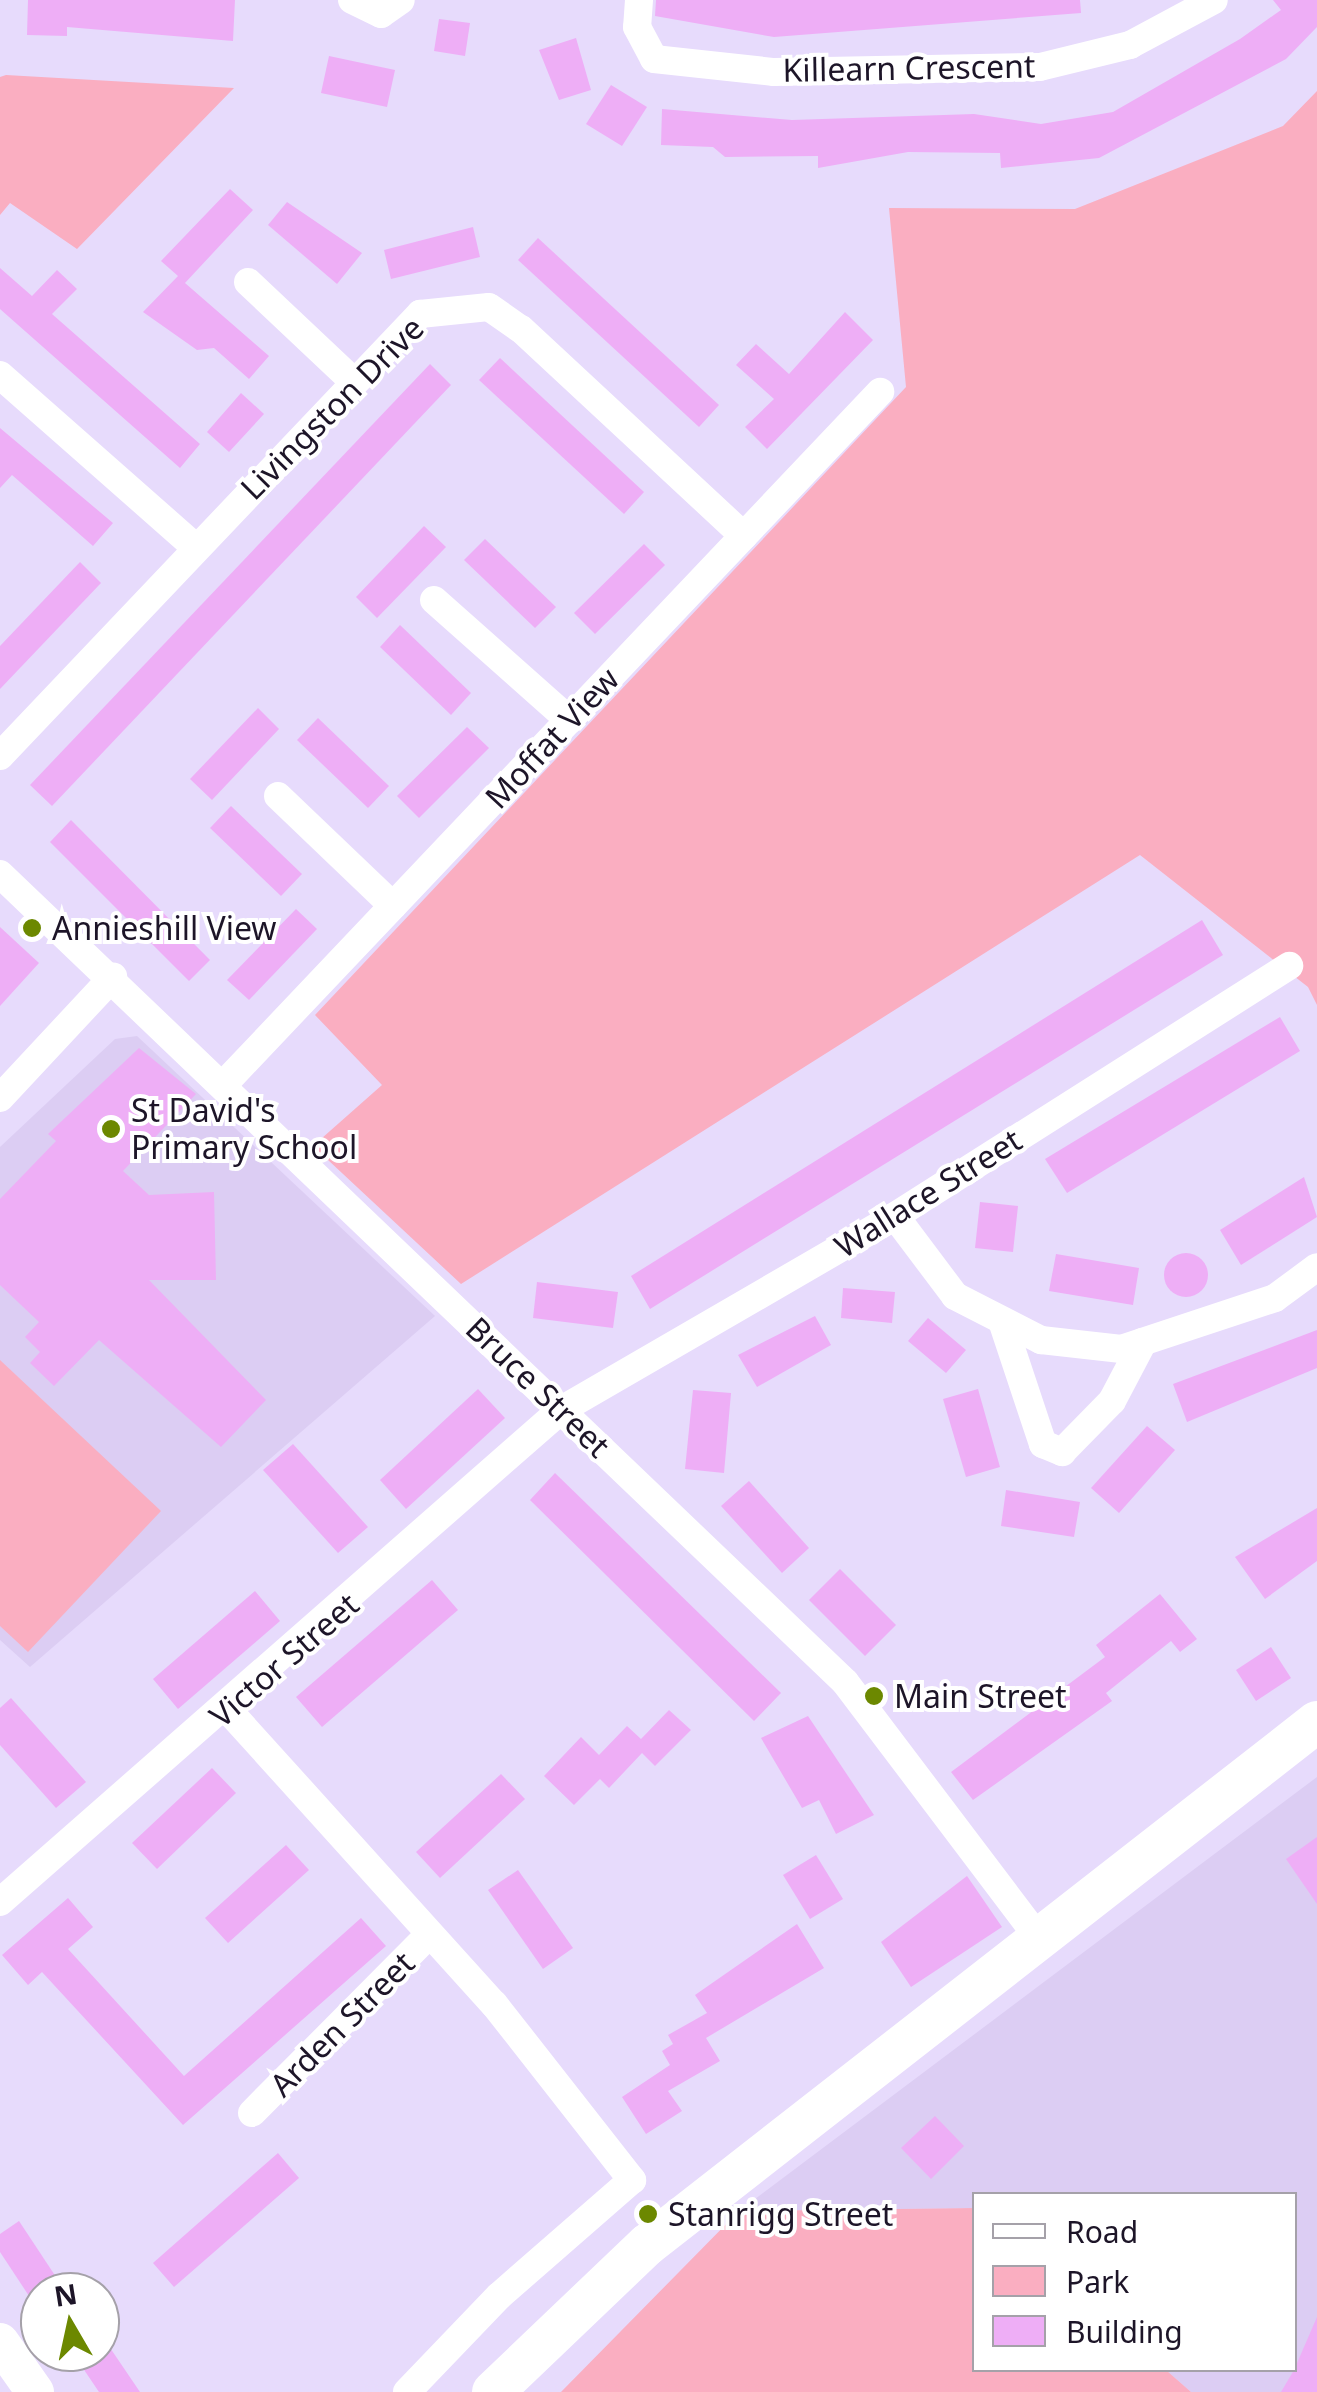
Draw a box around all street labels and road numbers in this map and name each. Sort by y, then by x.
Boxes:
street label: Killearn Crescent [782,47,1036,89]
street label: Livingston Drive [233,309,431,507]
street label: Moffat View [477,660,627,816]
street label: Wallace Street [828,1120,1028,1266]
street label: Bruce Street [458,1309,618,1465]
street label: Victor Street [202,1585,366,1735]
street label: Arden Street [262,1944,422,2104]

